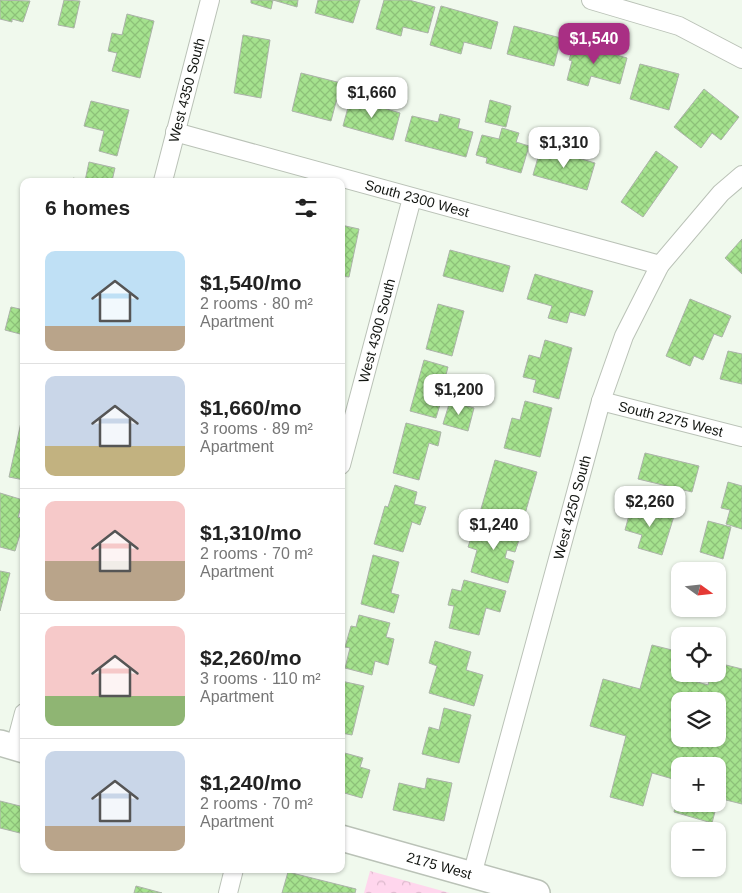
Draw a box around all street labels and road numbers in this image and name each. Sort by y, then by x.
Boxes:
street label: West 4350 South [165,36,208,144]
street label: South 2300 West [363,176,471,220]
street label: West 4300 South [355,277,398,385]
street label: South 2275 West [617,398,725,440]
street label: West 4250 South [550,454,594,561]
street label: 2175 West [405,849,474,882]

